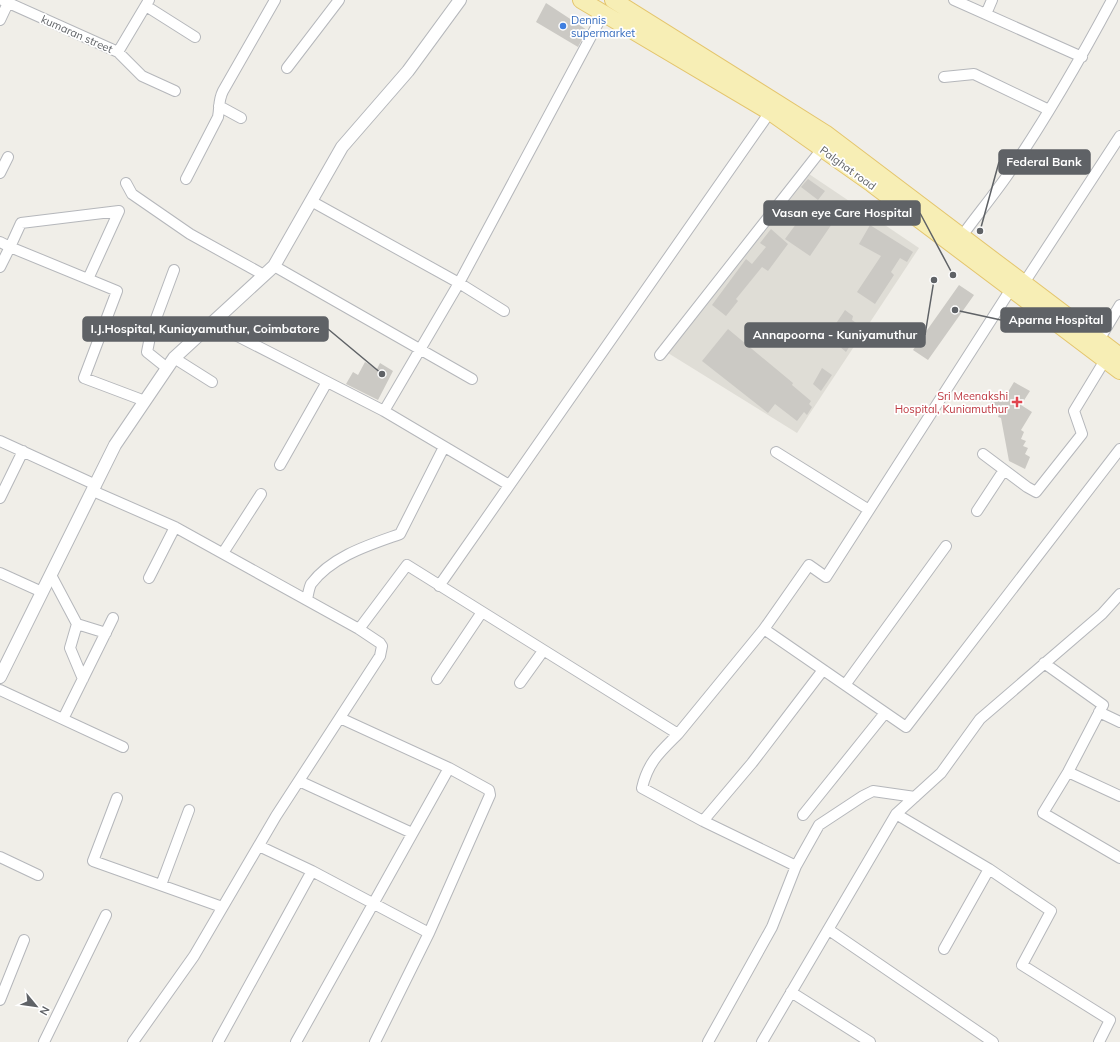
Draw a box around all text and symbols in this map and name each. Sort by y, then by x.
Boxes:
street label: kumaran street [39,12,115,56]
place label: Dennis supermarket [571,13,635,40]
marker: Dennis supermarket [558,21,568,31]
street label: Palghat road [817,143,879,193]
callout: Federal Bank [999,150,1090,174]
text: Federal Bank [1006,154,1082,169]
callout: Vasan eye Care Hospital [764,201,920,225]
text: Vasan eye Care Hospital [771,205,912,220]
callout: Aparna Hospital [1001,308,1111,332]
text: Aparna Hospital [1009,312,1103,327]
callout: I.J.Hospital, Kuniayamuthur, Coimbatore [83,317,328,341]
text: I.J.Hospital, Kuniayamuthur, Coimbatore [91,321,320,336]
callout: Annapoorna - Kuniyamuthur [745,323,925,347]
text: Annapoorna - Kuniyamuthur [753,327,918,342]
place label: Sri Meenakshi Hospital, Kuniamuthur [895,389,1008,416]
marker: Sri Meenakshi Hospital, Kuniamuthur [1011,396,1023,408]
north arrow [16,986,56,1026]
text: N [37,1004,53,1018]

